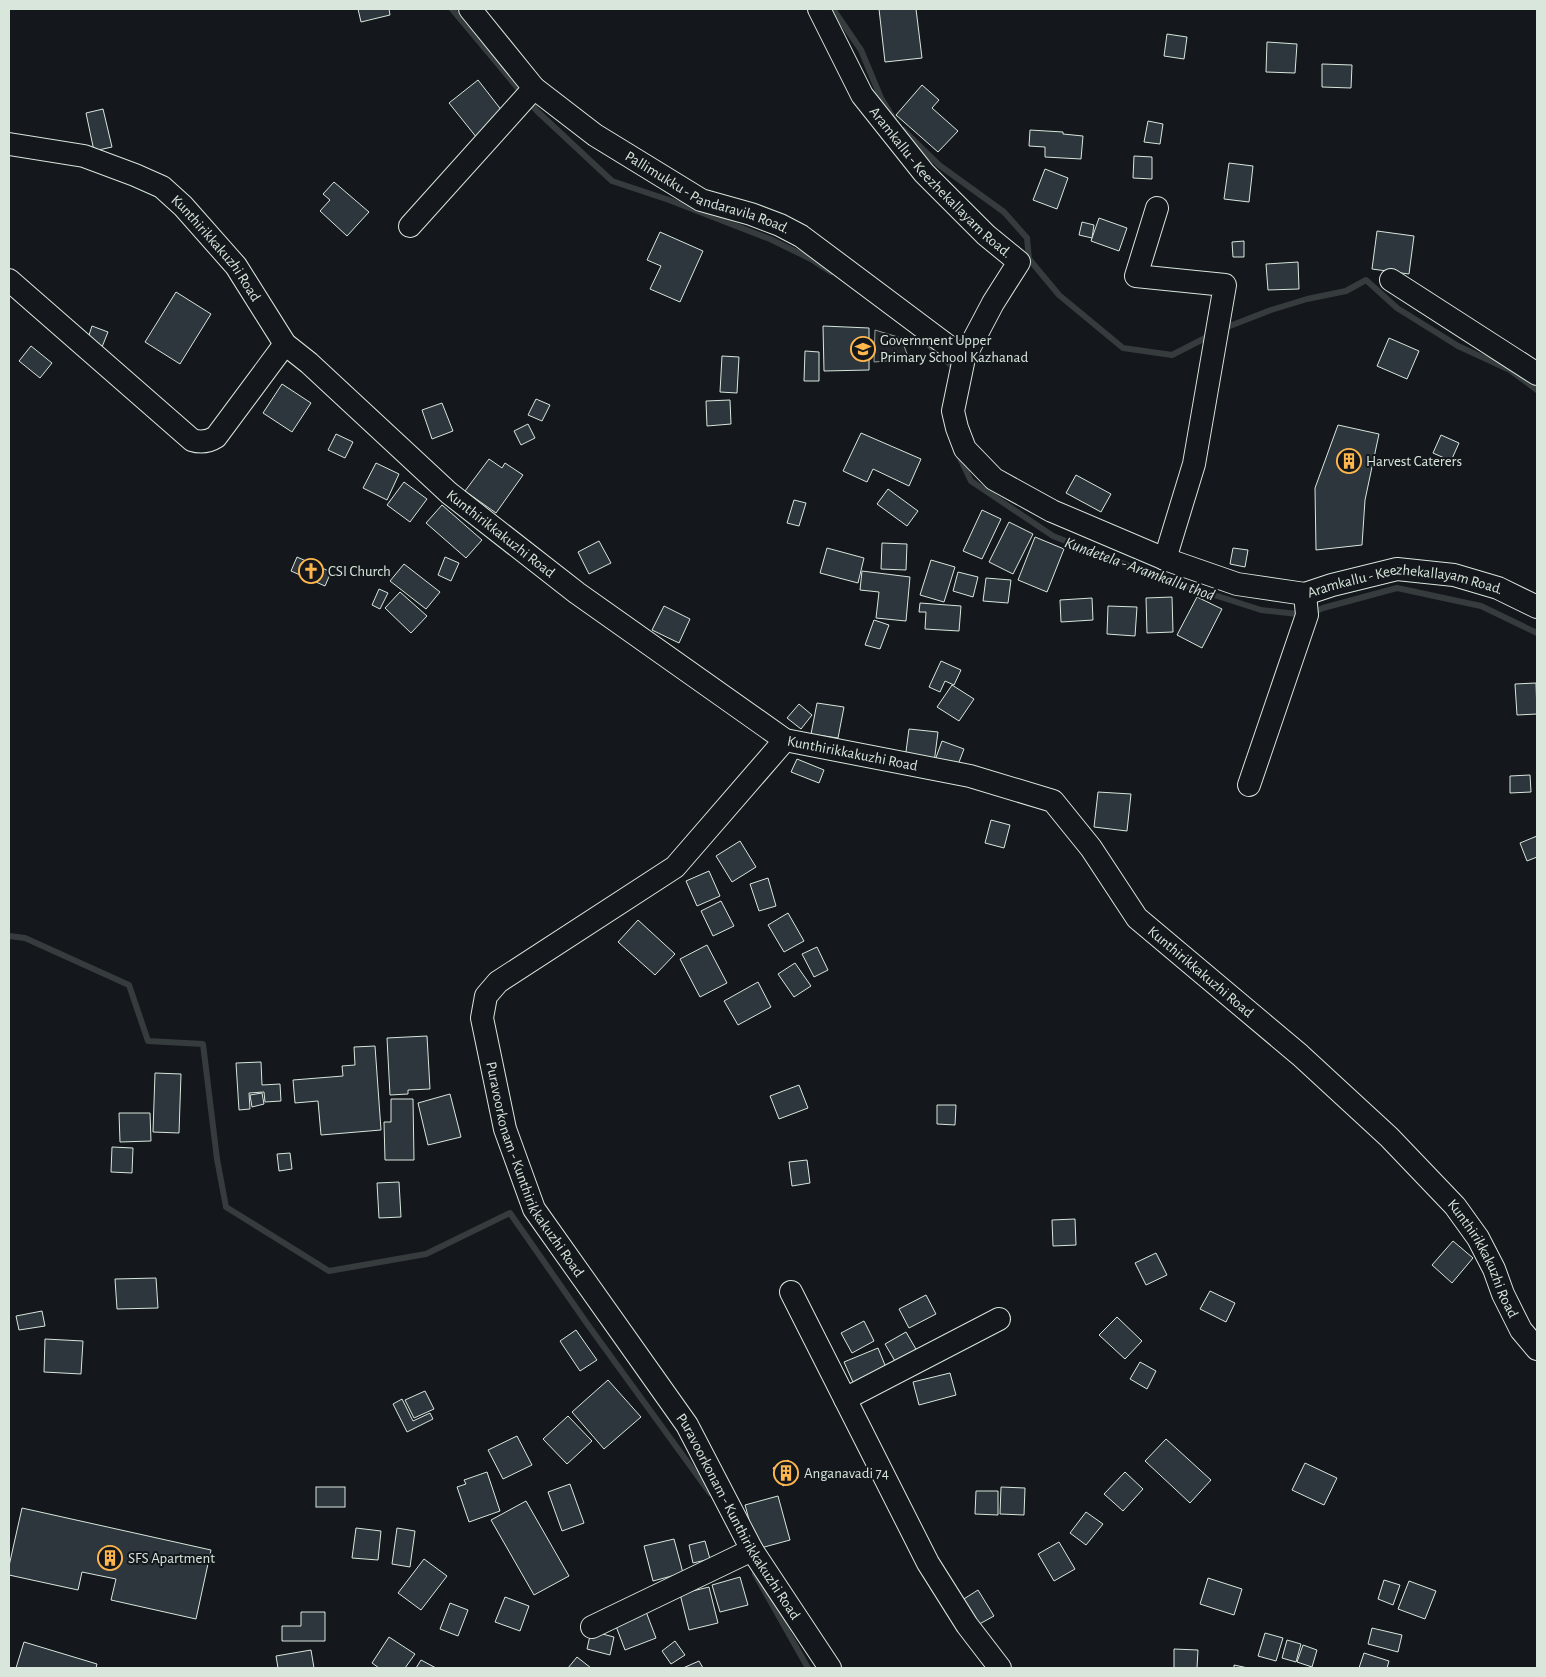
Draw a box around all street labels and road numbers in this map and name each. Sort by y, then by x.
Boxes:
street label: Aramkallu - Keezhekallayam Road. [866,104,1015,261]
street label: Pallimukku - Pandaravila Road. [622,148,792,237]
street label: Kunthirikkakuzhi Road [168,192,263,304]
street label: Kunthirikkakuzhi Road [444,487,558,581]
street label: Aramkallu - Keezhekallayam Road. [1305,584,1505,602]
street label: Kunthirikkakuzhi Road [786,734,919,774]
street label: Kunthirikkakuzhi Road [1145,924,1256,1021]
street label: Puravoorkonam - Kunthirikkakuzhi Road [483,1060,587,1280]
street label: Kunthirikkakuzhi Road [1445,1197,1521,1321]
street label: Puravoorkonam - Kunthirikkakuzhi Road [673,1411,803,1623]

